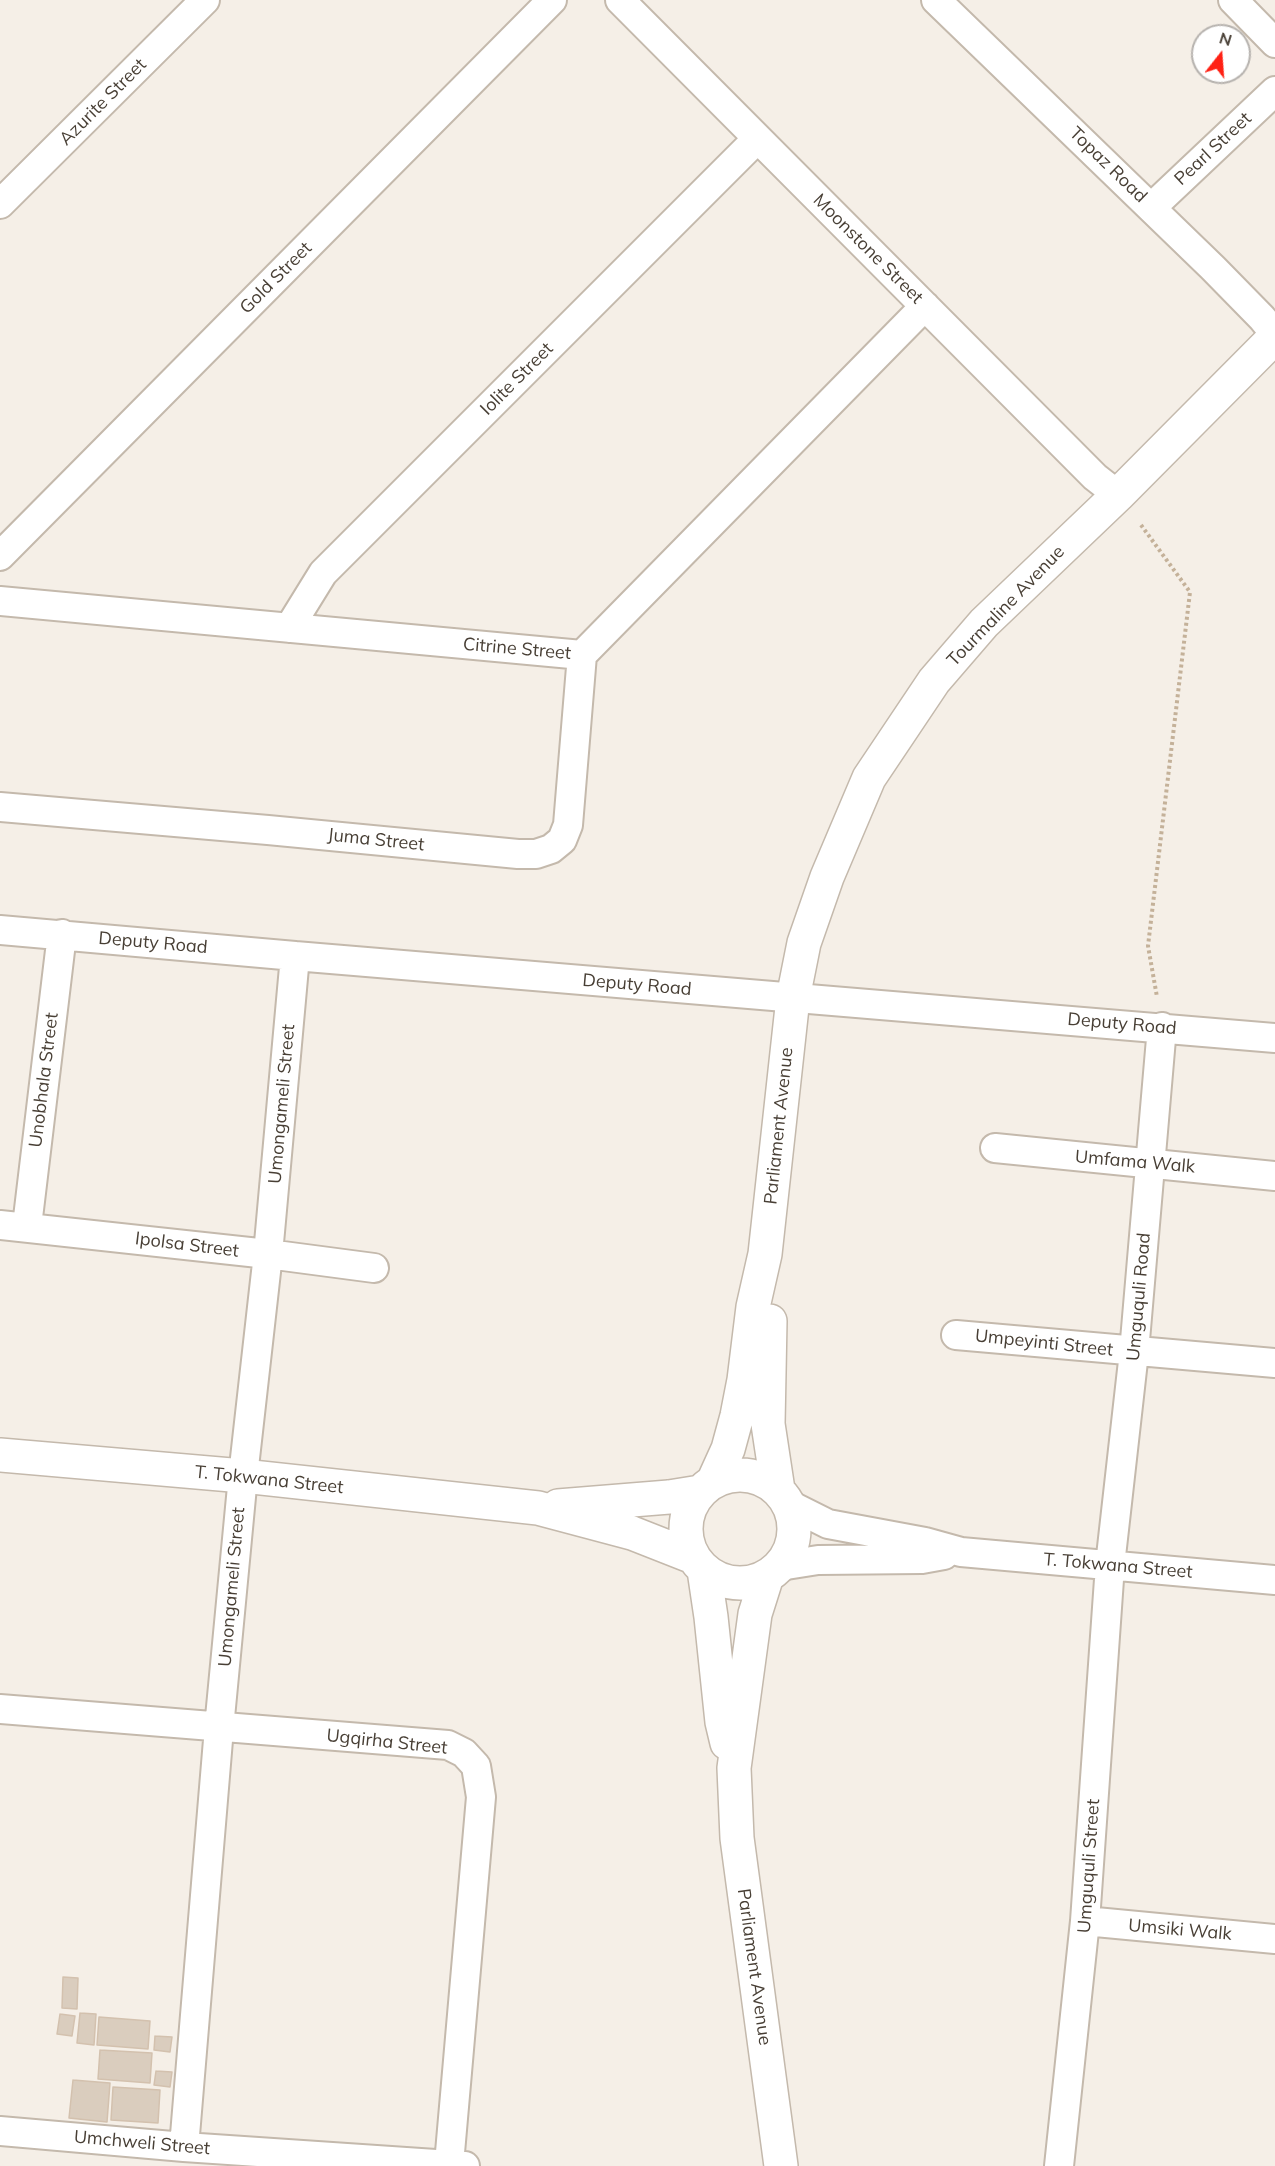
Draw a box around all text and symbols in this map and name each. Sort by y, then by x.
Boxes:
north arrow [1191,24,1251,84]
text: N [1217,27,1234,50]
street label: Azurite Street [55,54,151,150]
street label: Pearl Street [1170,108,1256,190]
street label: Topaz Road [1065,123,1151,207]
street label: Moonstone Street [809,190,927,308]
street label: Gold Street [235,237,317,319]
street label: Iolite Street [476,338,558,420]
street label: Tourmaline Avenue [943,541,1069,671]
street label: Citrine Street [462,634,572,664]
street label: Juma Street [326,824,426,856]
street label: Deputy Road [98,927,208,959]
street label: Deputy Road [582,969,692,1001]
street label: Deputy Road [1067,1008,1177,1040]
street label: Unobhala Street [25,1011,63,1149]
street label: Umongameli Street [264,1023,300,1185]
street label: Parliament Avenue [760,1046,798,1206]
street label: Umfama Walk [1074,1146,1196,1178]
street label: Ipolsa Street [134,1228,240,1262]
street label: Umguquli Road [1123,1232,1155,1362]
street label: Umpeyinti Street [974,1325,1114,1361]
street label: T. Tokwana Street [194,1461,344,1499]
street label: Umongameli Street [214,1506,250,1668]
street label: T. Tokwana Street [1043,1549,1193,1583]
street label: Ugqirha Street [325,1725,449,1759]
street label: Umguquli Street [1074,1798,1104,1934]
street label: Parliament Avenue [732,1887,776,2047]
street label: Umsiki Walk [1127,1915,1233,1945]
street label: Umchweli Street [73,2126,211,2160]

